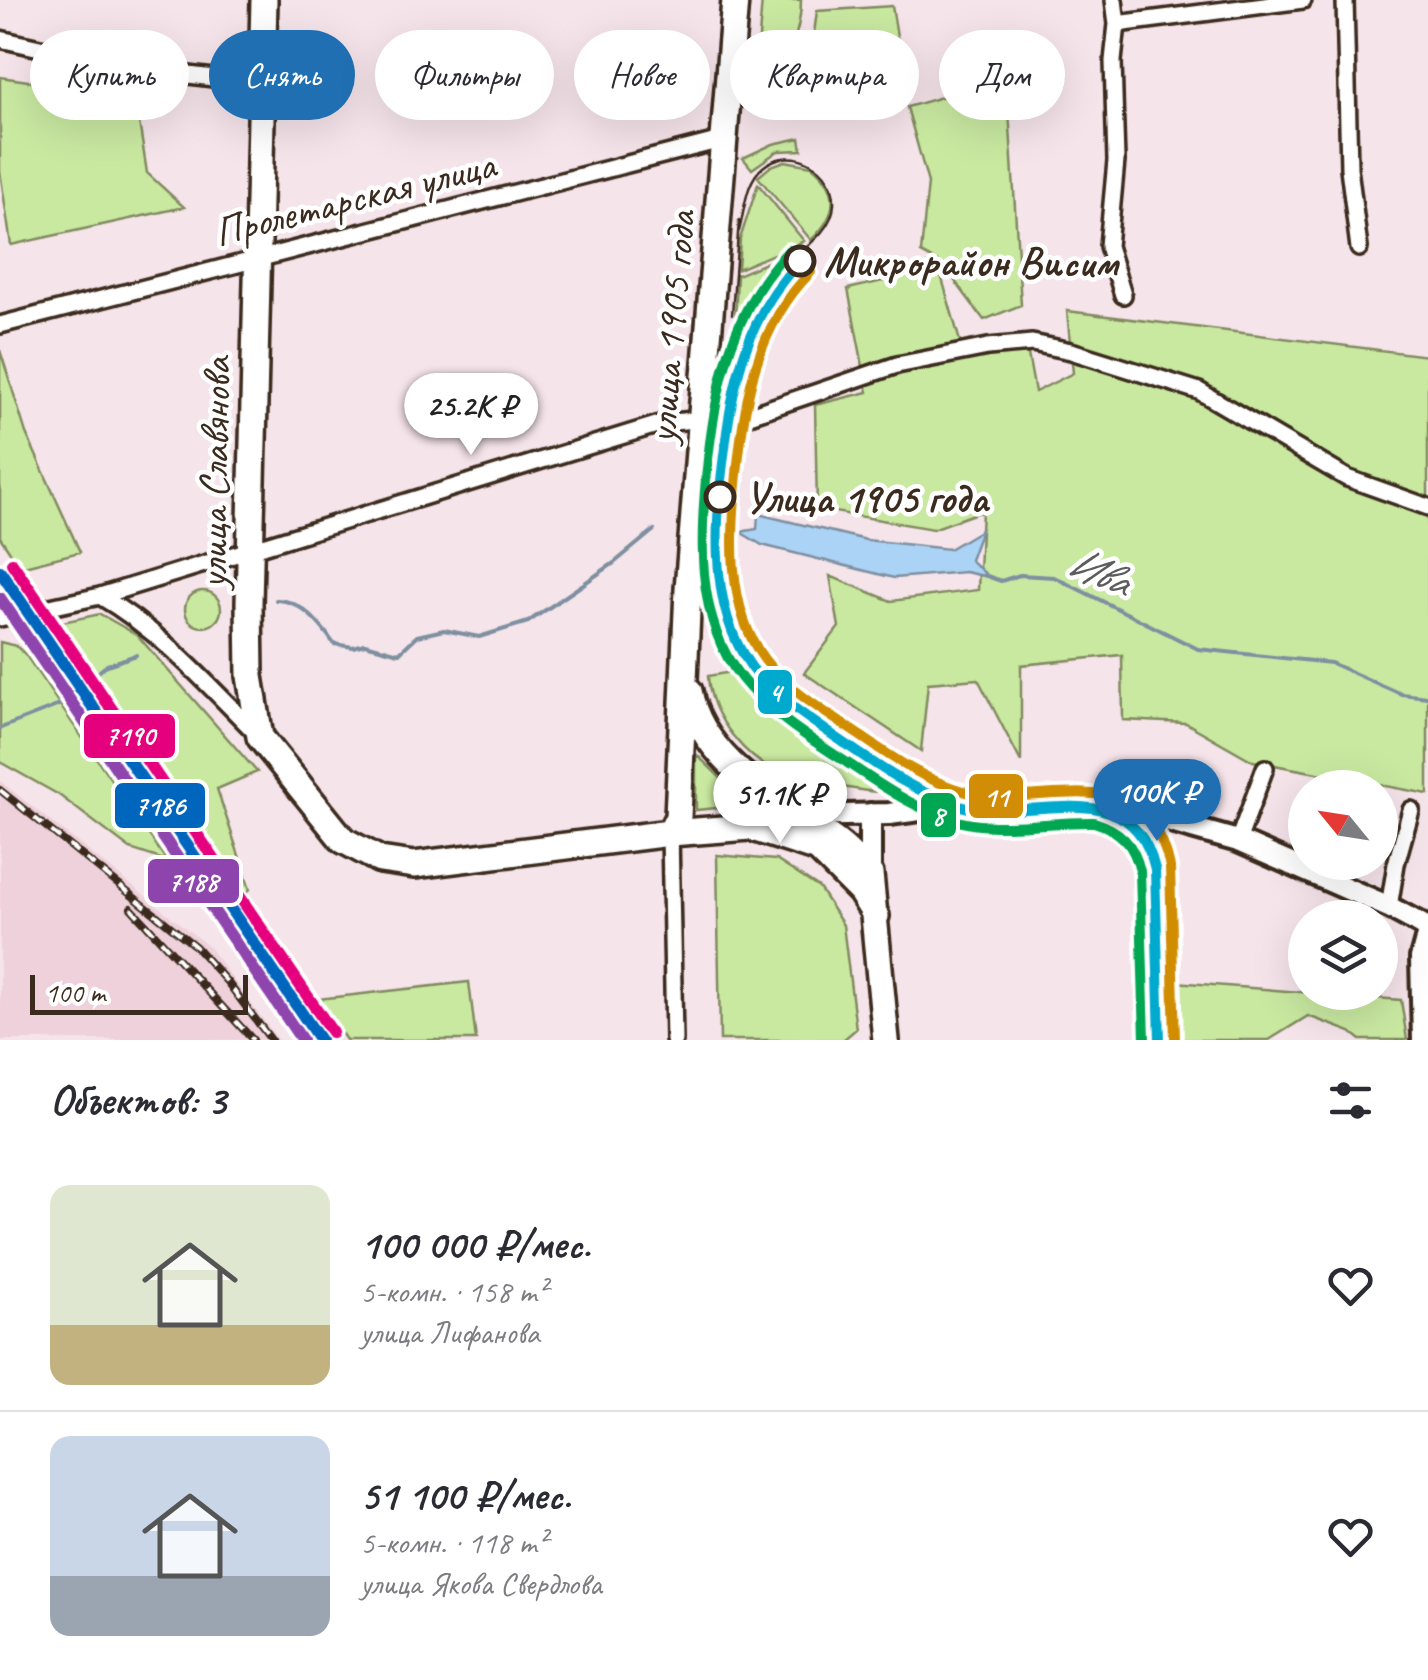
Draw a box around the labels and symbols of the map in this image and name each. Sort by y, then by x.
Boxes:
street label: Пролетарская улица [209,137,503,259]
street label: улица 1905 года [635,206,708,448]
place label: Микрорайон Висим [824,236,1120,289]
marker: Микрорайон Висим [785,246,815,276]
street label: улица Славянова [186,354,243,592]
pin: 25.2K ₽ [379,373,563,458]
place label: Улица 1905 года [744,472,991,525]
marker: Улица 1905 года [705,482,735,512]
water label: Ива [1060,533,1143,611]
line badge: 4 [756,668,794,716]
text: 4 [769,675,785,710]
line badge: 7190 [82,712,177,760]
text: 7190 [105,718,158,753]
pin: 100K ₽ [1076,759,1238,844]
pin: 51.1K ₽ [688,761,872,846]
north arrow [1288,770,1398,880]
line badge: 11 [967,772,1025,820]
text: 11 [983,779,1012,814]
line badge: 7186 [113,781,207,830]
text: 7186 [135,788,187,823]
line badge: 8 [919,791,958,839]
text: 8 [932,798,948,833]
line badge: 7188 [146,857,241,905]
text: 7188 [168,864,222,899]
scale bar [30,970,248,1014]

